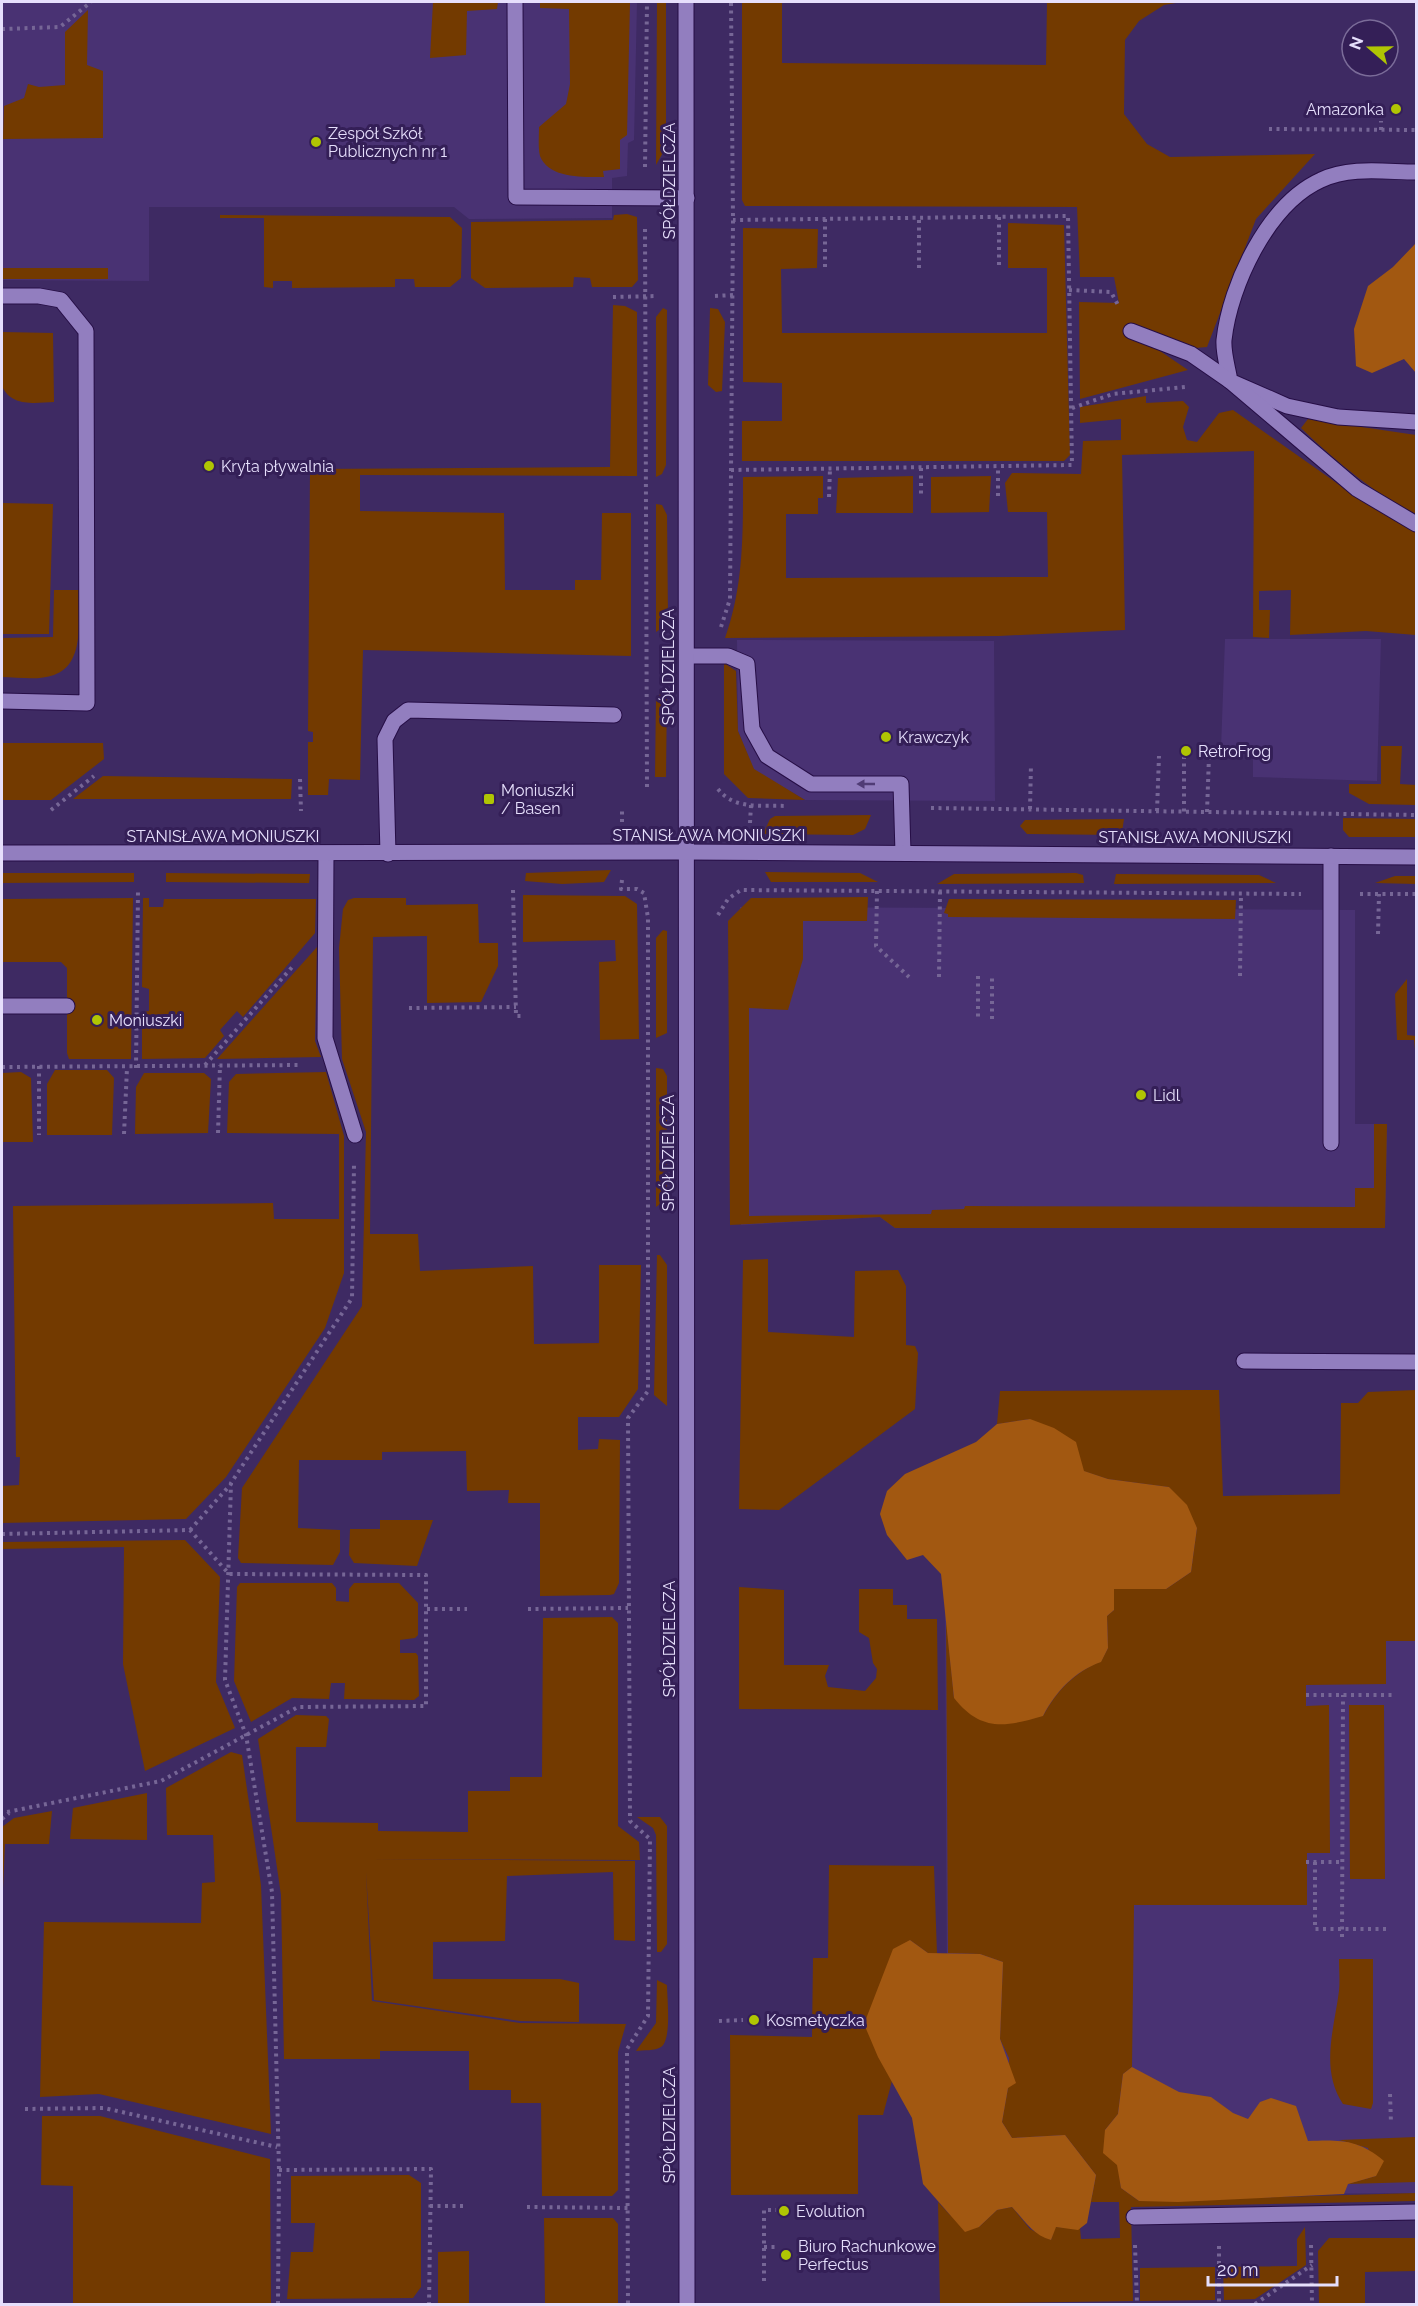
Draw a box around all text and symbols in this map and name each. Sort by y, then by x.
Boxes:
north arrow [1340,18,1400,78]
text: N [1345,34,1367,52]
place label: Amazonka [1306,100,1384,119]
marker: Amazonka [1389,102,1403,116]
street label: SPÓŁDZIELCZA [659,122,679,239]
place label: Zespół Szkół Publicznych nr 1 [328,124,447,161]
marker: Zespół Szkół Publicznych nr 1 [309,135,323,149]
place label: Kryta pływalnia [221,457,334,476]
marker: Kryta pływalnia [202,459,216,473]
street label: SPÓŁDZIELCZA [658,608,678,725]
place label: Krawczyk [898,728,969,747]
marker: Krawczyk [879,730,893,744]
place label: RetroFrog [1198,742,1271,761]
marker: RetroFrog [1179,744,1193,758]
one-way arrow [857,779,876,789]
place label: Moniuszki / Basen [501,781,574,818]
marker: Moniuszki / Basen [482,792,496,806]
street label: STANISŁAWA MONIUSZKI [612,826,806,845]
street label: STANISŁAWA MONIUSZKI [126,827,320,846]
street label: STANISŁAWA MONIUSZKI [1098,828,1292,847]
place label: Moniuszki [109,1011,182,1030]
marker: Moniuszki [90,1013,104,1027]
place label: Lidl [1153,1086,1181,1105]
marker: Lidl [1134,1088,1148,1102]
street label: SPÓŁDZIELCZA [658,1094,678,1211]
street label: SPÓŁDZIELCZA [659,1580,679,1697]
place label: Kosmetyczka [766,2011,865,2030]
marker: Kosmetyczka [747,2013,761,2027]
street label: SPÓŁDZIELCZA [659,2066,679,2183]
place label: Evolution [796,2202,865,2221]
marker: Evolution [777,2204,791,2218]
place label: Biuro Rachunkowe Perfectus [798,2237,936,2274]
marker: Biuro Rachunkowe Perfectus [779,2248,793,2262]
scale bar [1208,2249,1337,2287]
text: 20 m [1217,2259,1259,2280]

